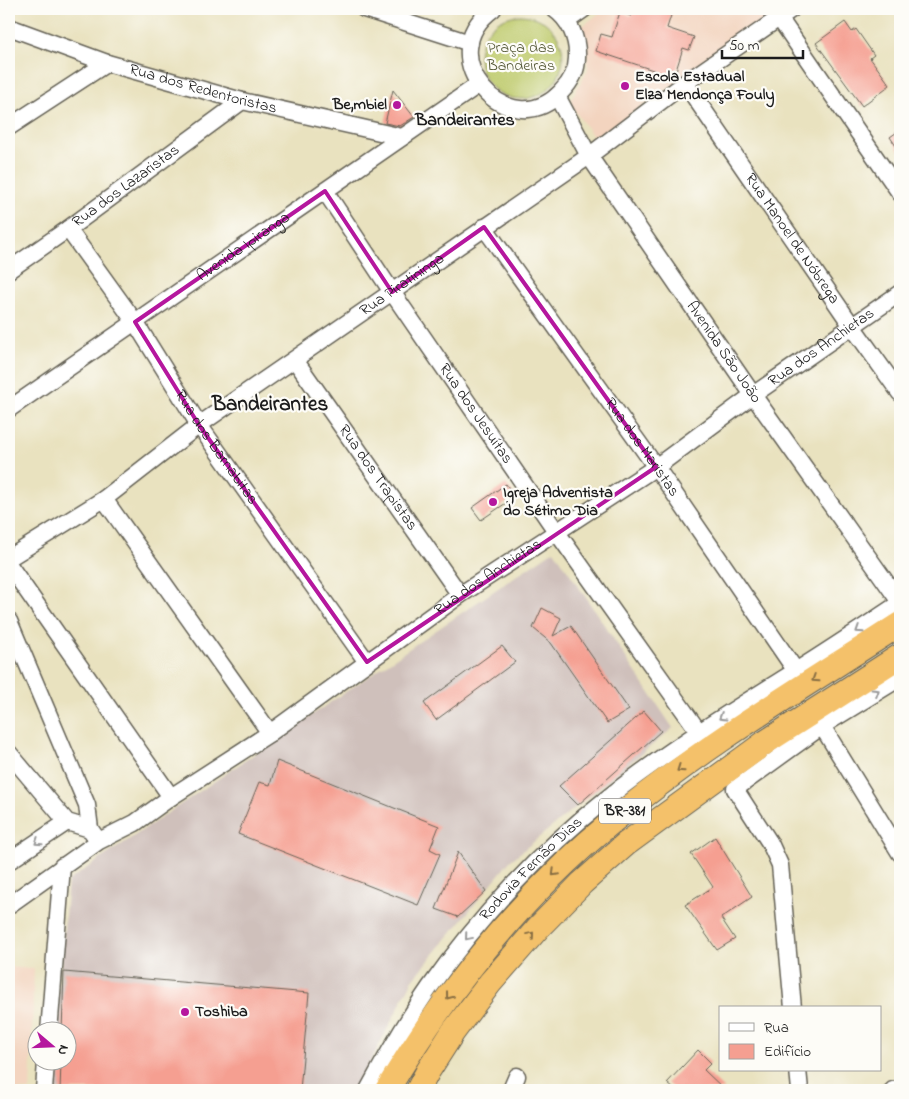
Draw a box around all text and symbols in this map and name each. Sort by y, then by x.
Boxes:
scale bar [722,28,803,60]
text: 50 m [729,35,760,57]
park label: Praça das Bandeiras [486,36,555,78]
street label: Rua dos Redentoristas [126,58,279,120]
place label: Escola Estadual Elza Mendonça Fouly [635,65,774,108]
marker: Escola Estadual Elza Mendonça Fouly [619,80,631,92]
place label: Be,mbiel [332,93,387,117]
marker: Be,mbiel [391,99,403,111]
district label: Bandeirantes [414,108,515,134]
street label: Rua dos Lazaristas [67,139,185,234]
street label: Rua Manoel de Nóbrega [738,168,846,309]
street label: Avenida Ipiranga [192,206,295,288]
street label: Rua Piratininga [355,247,449,323]
street label: Avenida São João [680,296,767,408]
street label: Rua dos Anchietas [763,302,880,393]
street label: Rua dos Jesuítas [433,359,519,469]
street label: Rua dos Barnabitas [168,385,264,510]
district label: Bandeirantes [211,390,328,420]
street label: Rua dos Maristas [598,393,685,502]
street label: Rua dos Trapistas [332,420,423,536]
place label: Igreja Adventista do Sétimo Dia [503,481,613,523]
marker: Igreja Adventista do Sétimo Dia [487,496,499,508]
street label: Rua dos Anchietas [429,533,547,622]
one-way arrow [856,624,865,633]
one-way arrow [812,673,821,682]
one-way arrow [871,689,880,699]
one-way arrow [719,711,728,721]
one-way arrow [676,763,686,772]
road number: BR-381 [599,798,651,824]
street label: Rodovia Fernão Dias [474,811,588,927]
one-way arrow [34,836,44,845]
one-way arrow [552,867,561,876]
one-way arrow [465,931,474,940]
one-way arrow [526,932,535,941]
one-way arrow [446,990,455,1000]
place label: Toshiba [195,1000,248,1024]
marker: Toshiba [179,1006,191,1018]
legend [719,1006,882,1072]
text: Rua [764,1017,789,1039]
north arrow [28,1022,78,1072]
text: Edifício [764,1041,811,1063]
text: N [51,1042,74,1058]

